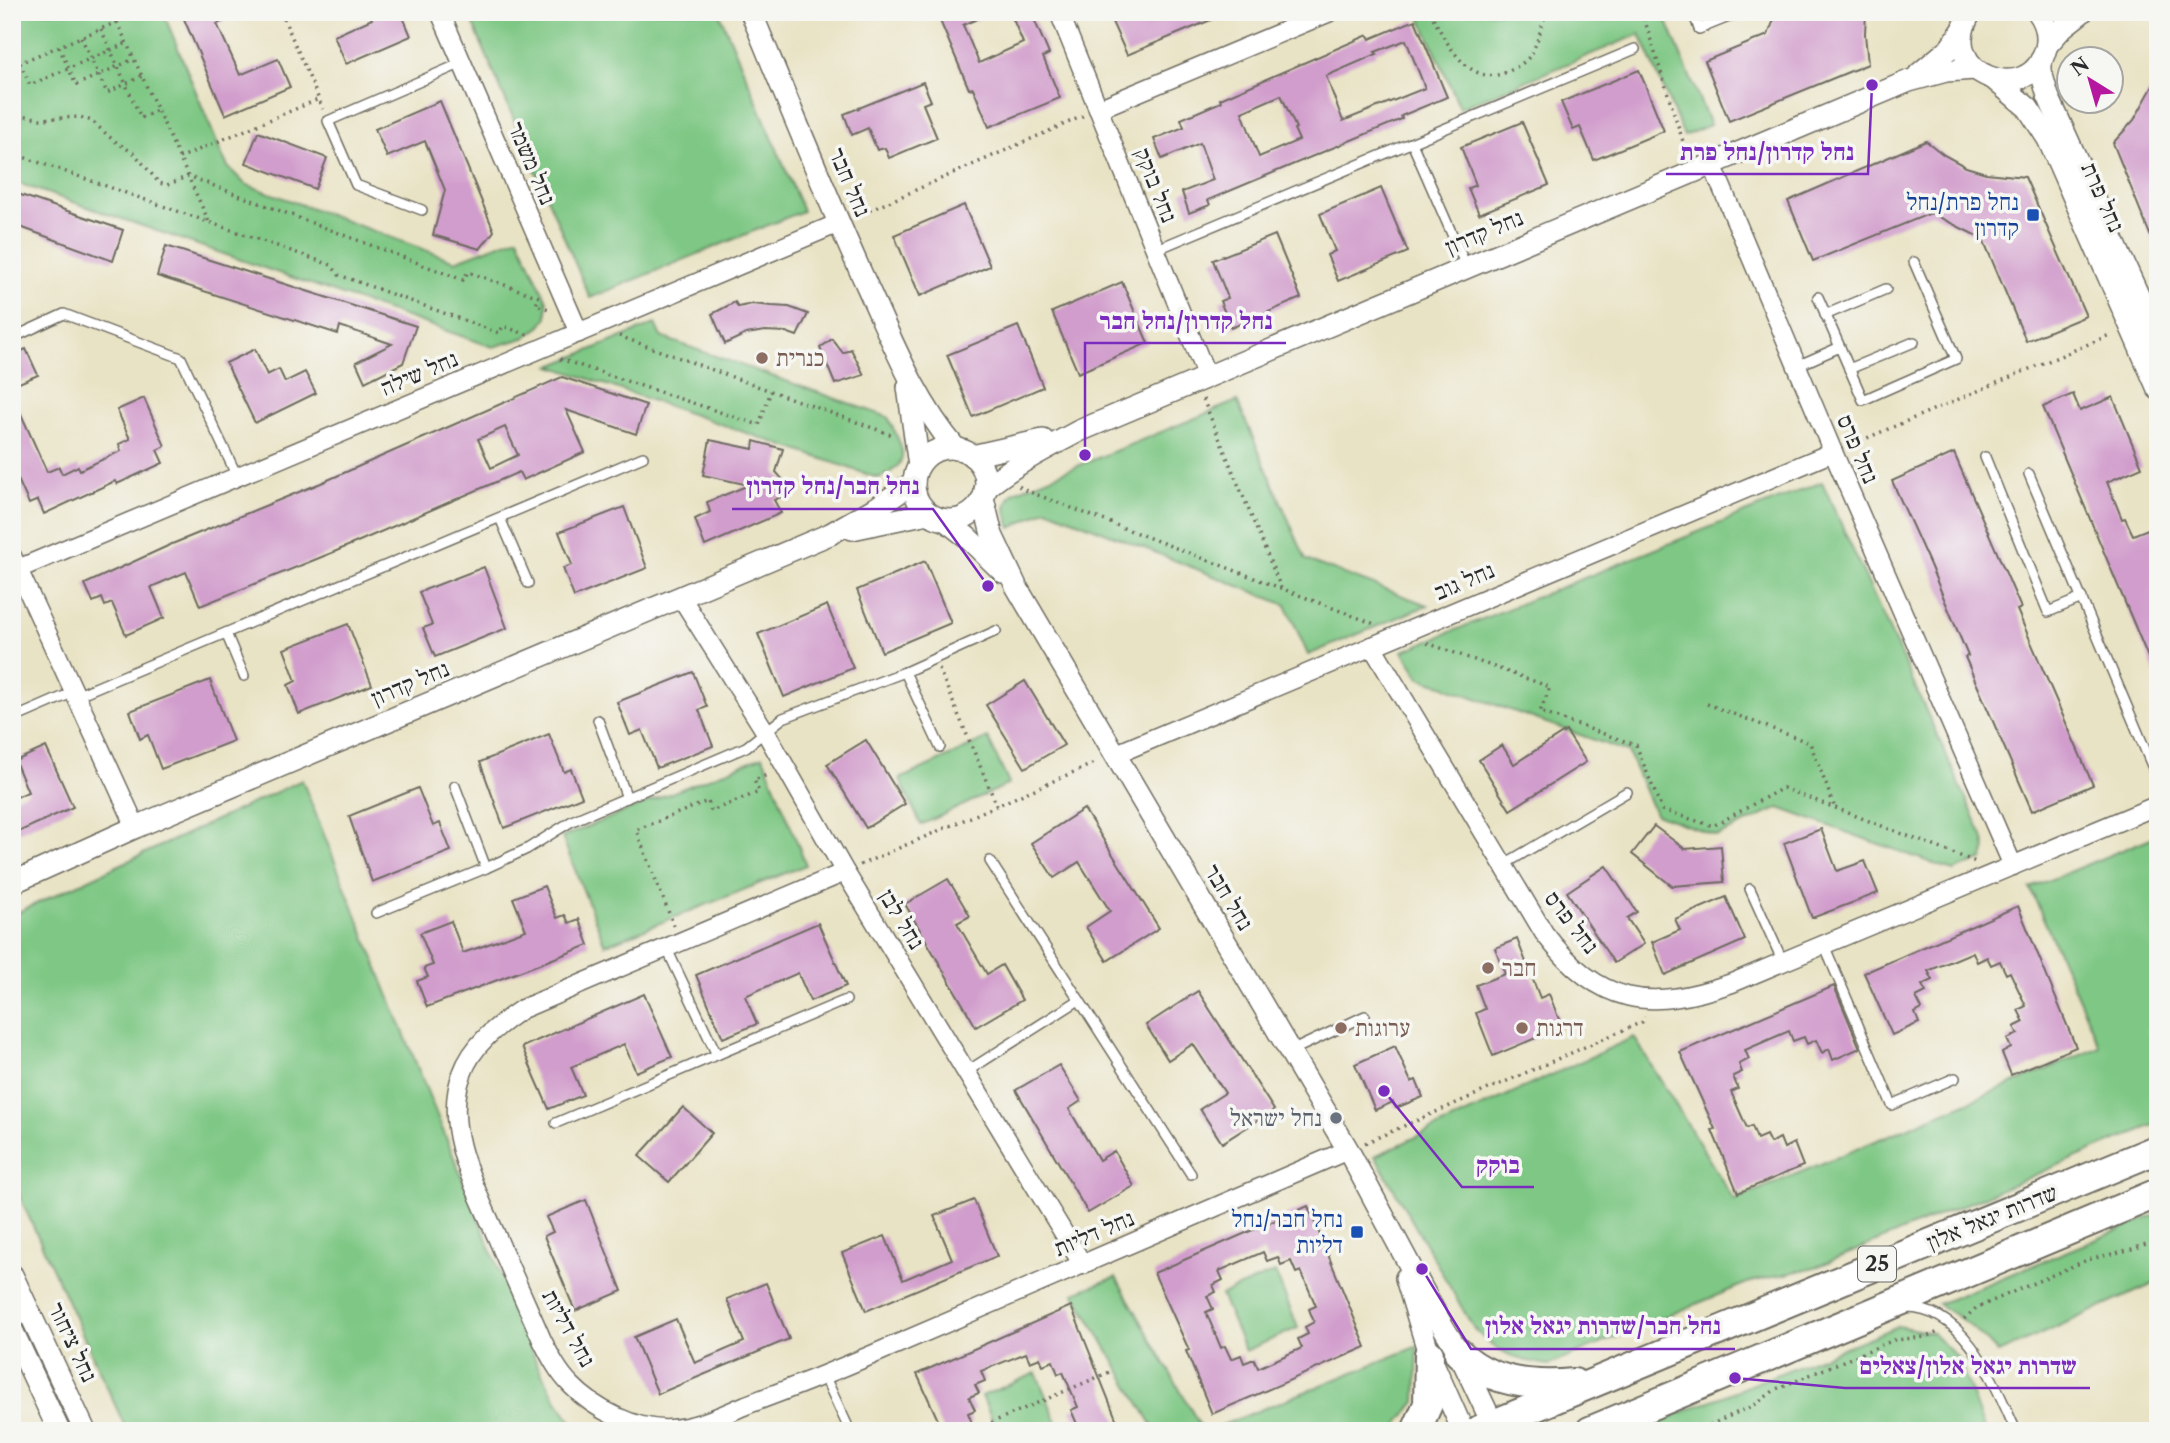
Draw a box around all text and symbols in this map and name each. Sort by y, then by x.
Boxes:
north arrow [2054,46,2124,116]
text: N [2067,53,2094,81]
street label: נחל משמר [502,117,562,209]
callout: נחל קדרון/נחל פרת [1666,129,1868,174]
text: נחל קדרון/נחל פרת [1680,137,1854,166]
street label: נחל חבר [823,143,877,221]
street label: נחל בוקק [1128,144,1184,226]
street label: נחל פרת [2075,158,2131,236]
place label: נחל פרת/נחל קדרון [1906,188,2019,242]
street label: נחל קדרון [1441,203,1527,261]
marker: נחל פרת/נחל קדרון [2025,207,2041,223]
callout: נחל קדרון/נחל חבר [1085,298,1286,343]
text: נחל קדרון/נחל חבר [1099,306,1273,335]
street label: נחל שילה [376,344,462,402]
place label: כנרית [776,344,824,372]
marker: כנרית [754,350,770,366]
street label: נחל פרס [1831,410,1885,488]
callout: נחל חבר/נחל קדרון [732,464,933,509]
text: נחל חבר/נחל קדרון [746,471,920,500]
street label: נחל גוב [1430,556,1498,606]
street label: נחל קדרון [367,654,453,712]
street label: נחל חבר [1198,859,1260,935]
street label: נחל לבן [873,884,931,954]
street label: נחל פרס [1539,885,1605,959]
place label: חבר [1502,954,1537,982]
marker: חבר [1480,960,1496,976]
place label: ערוגות [1355,1014,1410,1042]
place label: דרגות [1536,1014,1584,1042]
marker: ערוגות [1333,1020,1349,1036]
marker: דרגות [1514,1020,1530,1036]
place label: נחל ישראל [1230,1104,1322,1132]
marker: נחל ישראל [1328,1110,1344,1126]
callout: בוקק [1462,1142,1534,1187]
text: בוקק [1476,1150,1520,1179]
street label: שדרות יגאל אלון [1922,1178,2062,1256]
street label: נחל דליות [1050,1204,1138,1262]
place label: נחל חבר/נחל דליות [1231,1205,1343,1259]
marker: נחל חבר/נחל דליות [1349,1224,1365,1240]
road number: 25 [1858,1246,1896,1282]
street label: נחל דליות [536,1284,602,1372]
street label: נחל ציחור [42,1298,104,1386]
callout: נחל חבר/שדרות יגאל אלון [1471,1304,1735,1349]
text: נחל חבר/שדרות יגאל אלון [1485,1311,1721,1340]
callout: שדרות יגאל אלון/צאלים [1845,1343,2090,1388]
text: שדרות יגאל אלון/צאלים [1859,1351,2077,1380]

